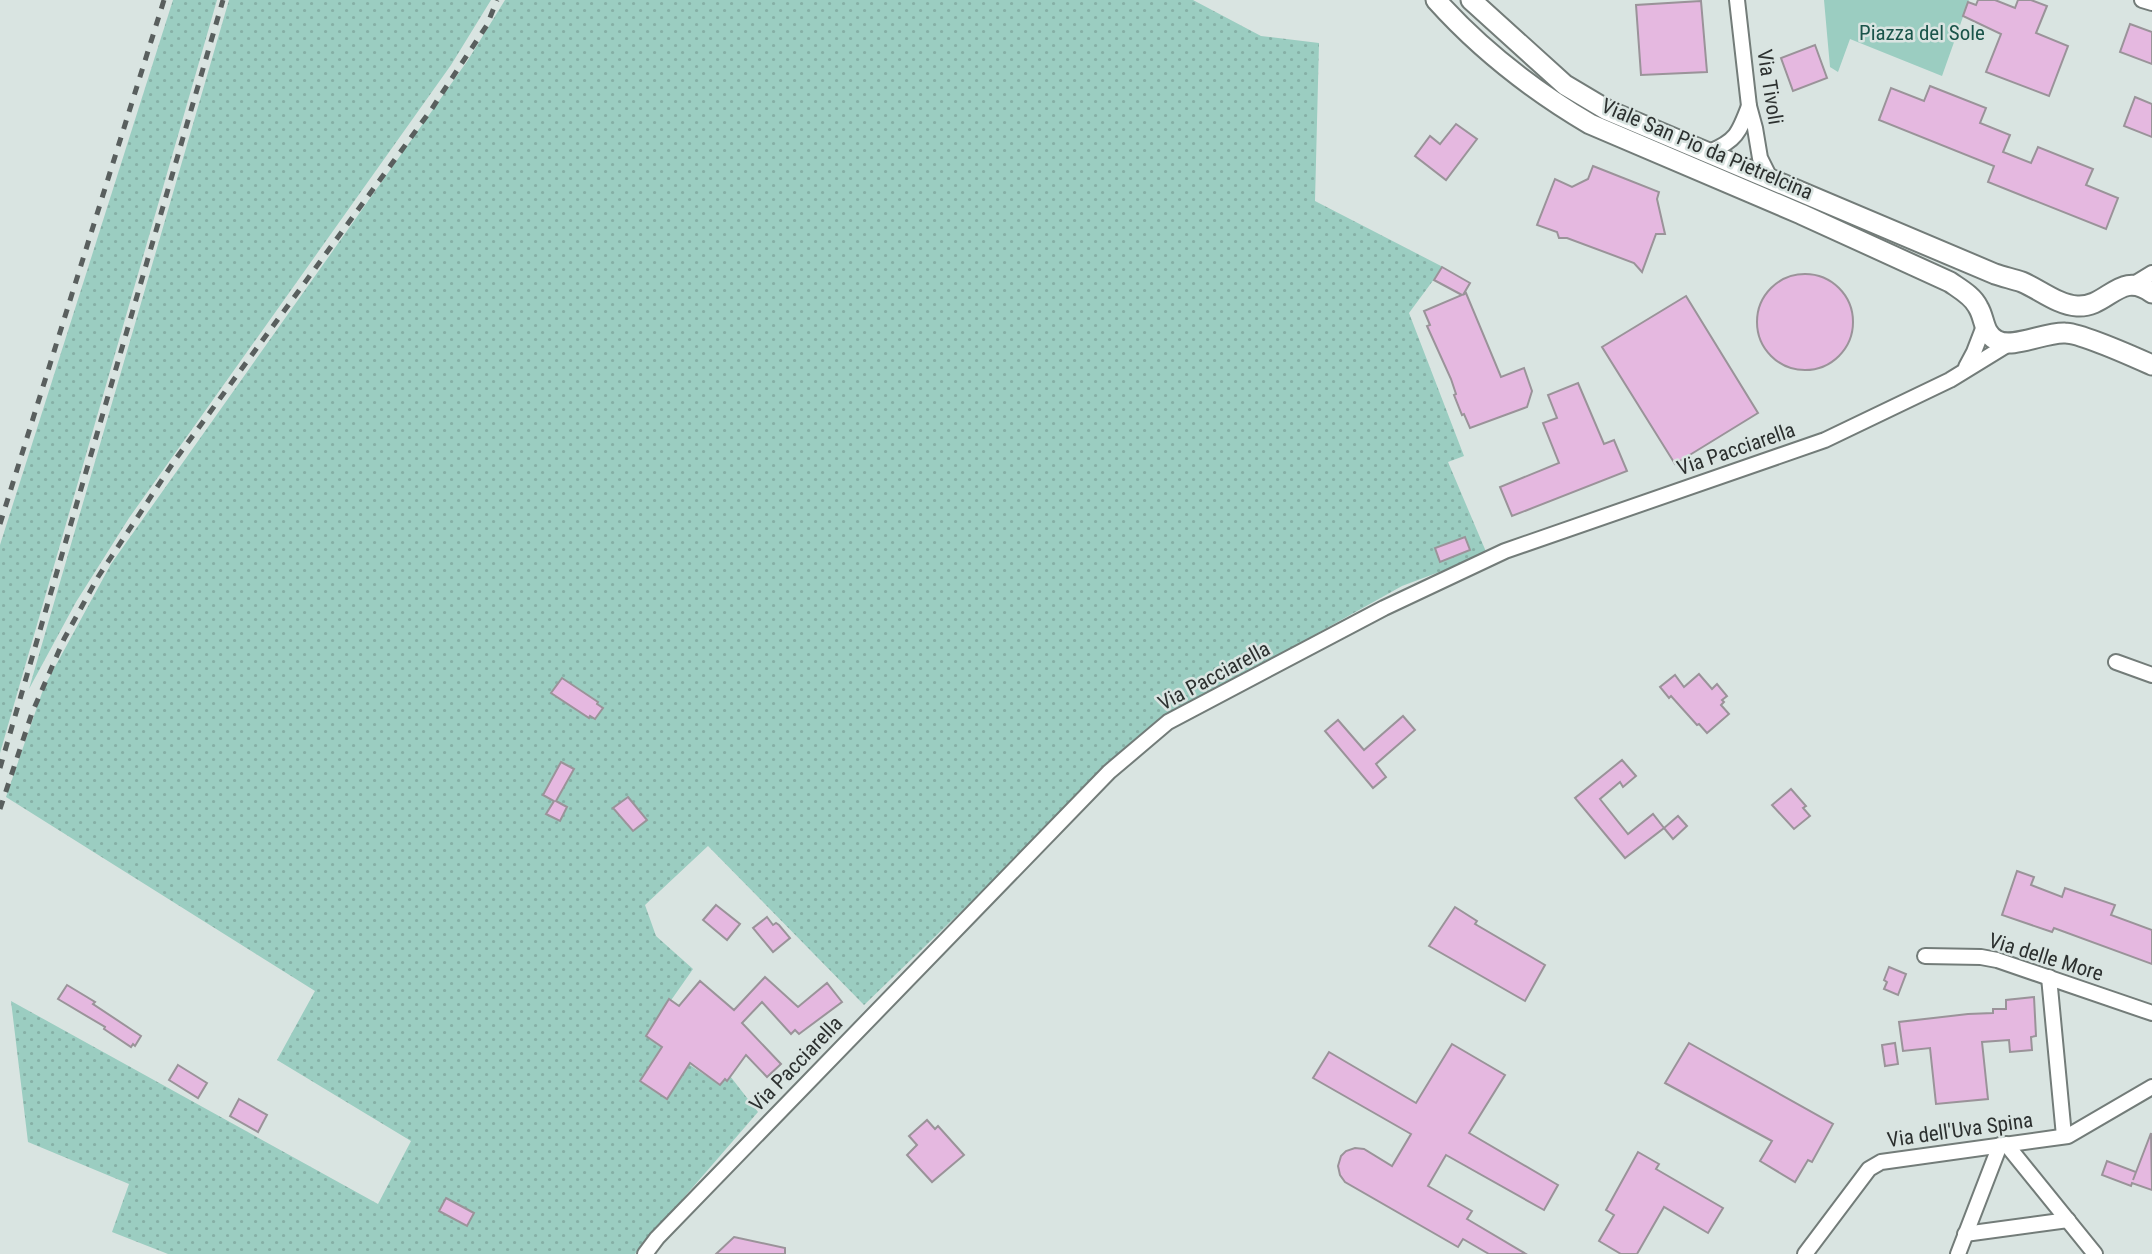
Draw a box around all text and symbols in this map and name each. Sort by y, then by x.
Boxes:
park label: Piazza del Sole [1859,21,1985,45]
street label: Via Tivoli [1752,48,1788,126]
street label: Viale San Pio da Pietrelcina [1598,94,1816,204]
street label: Via Pacciarella [1674,418,1798,480]
street label: Via Pacciarella [1154,637,1274,715]
street label: Via delle More [1986,928,2106,986]
street label: Via Pacciarella [745,1011,847,1117]
street label: Via dell'Uva Spina [1886,1108,2034,1152]

